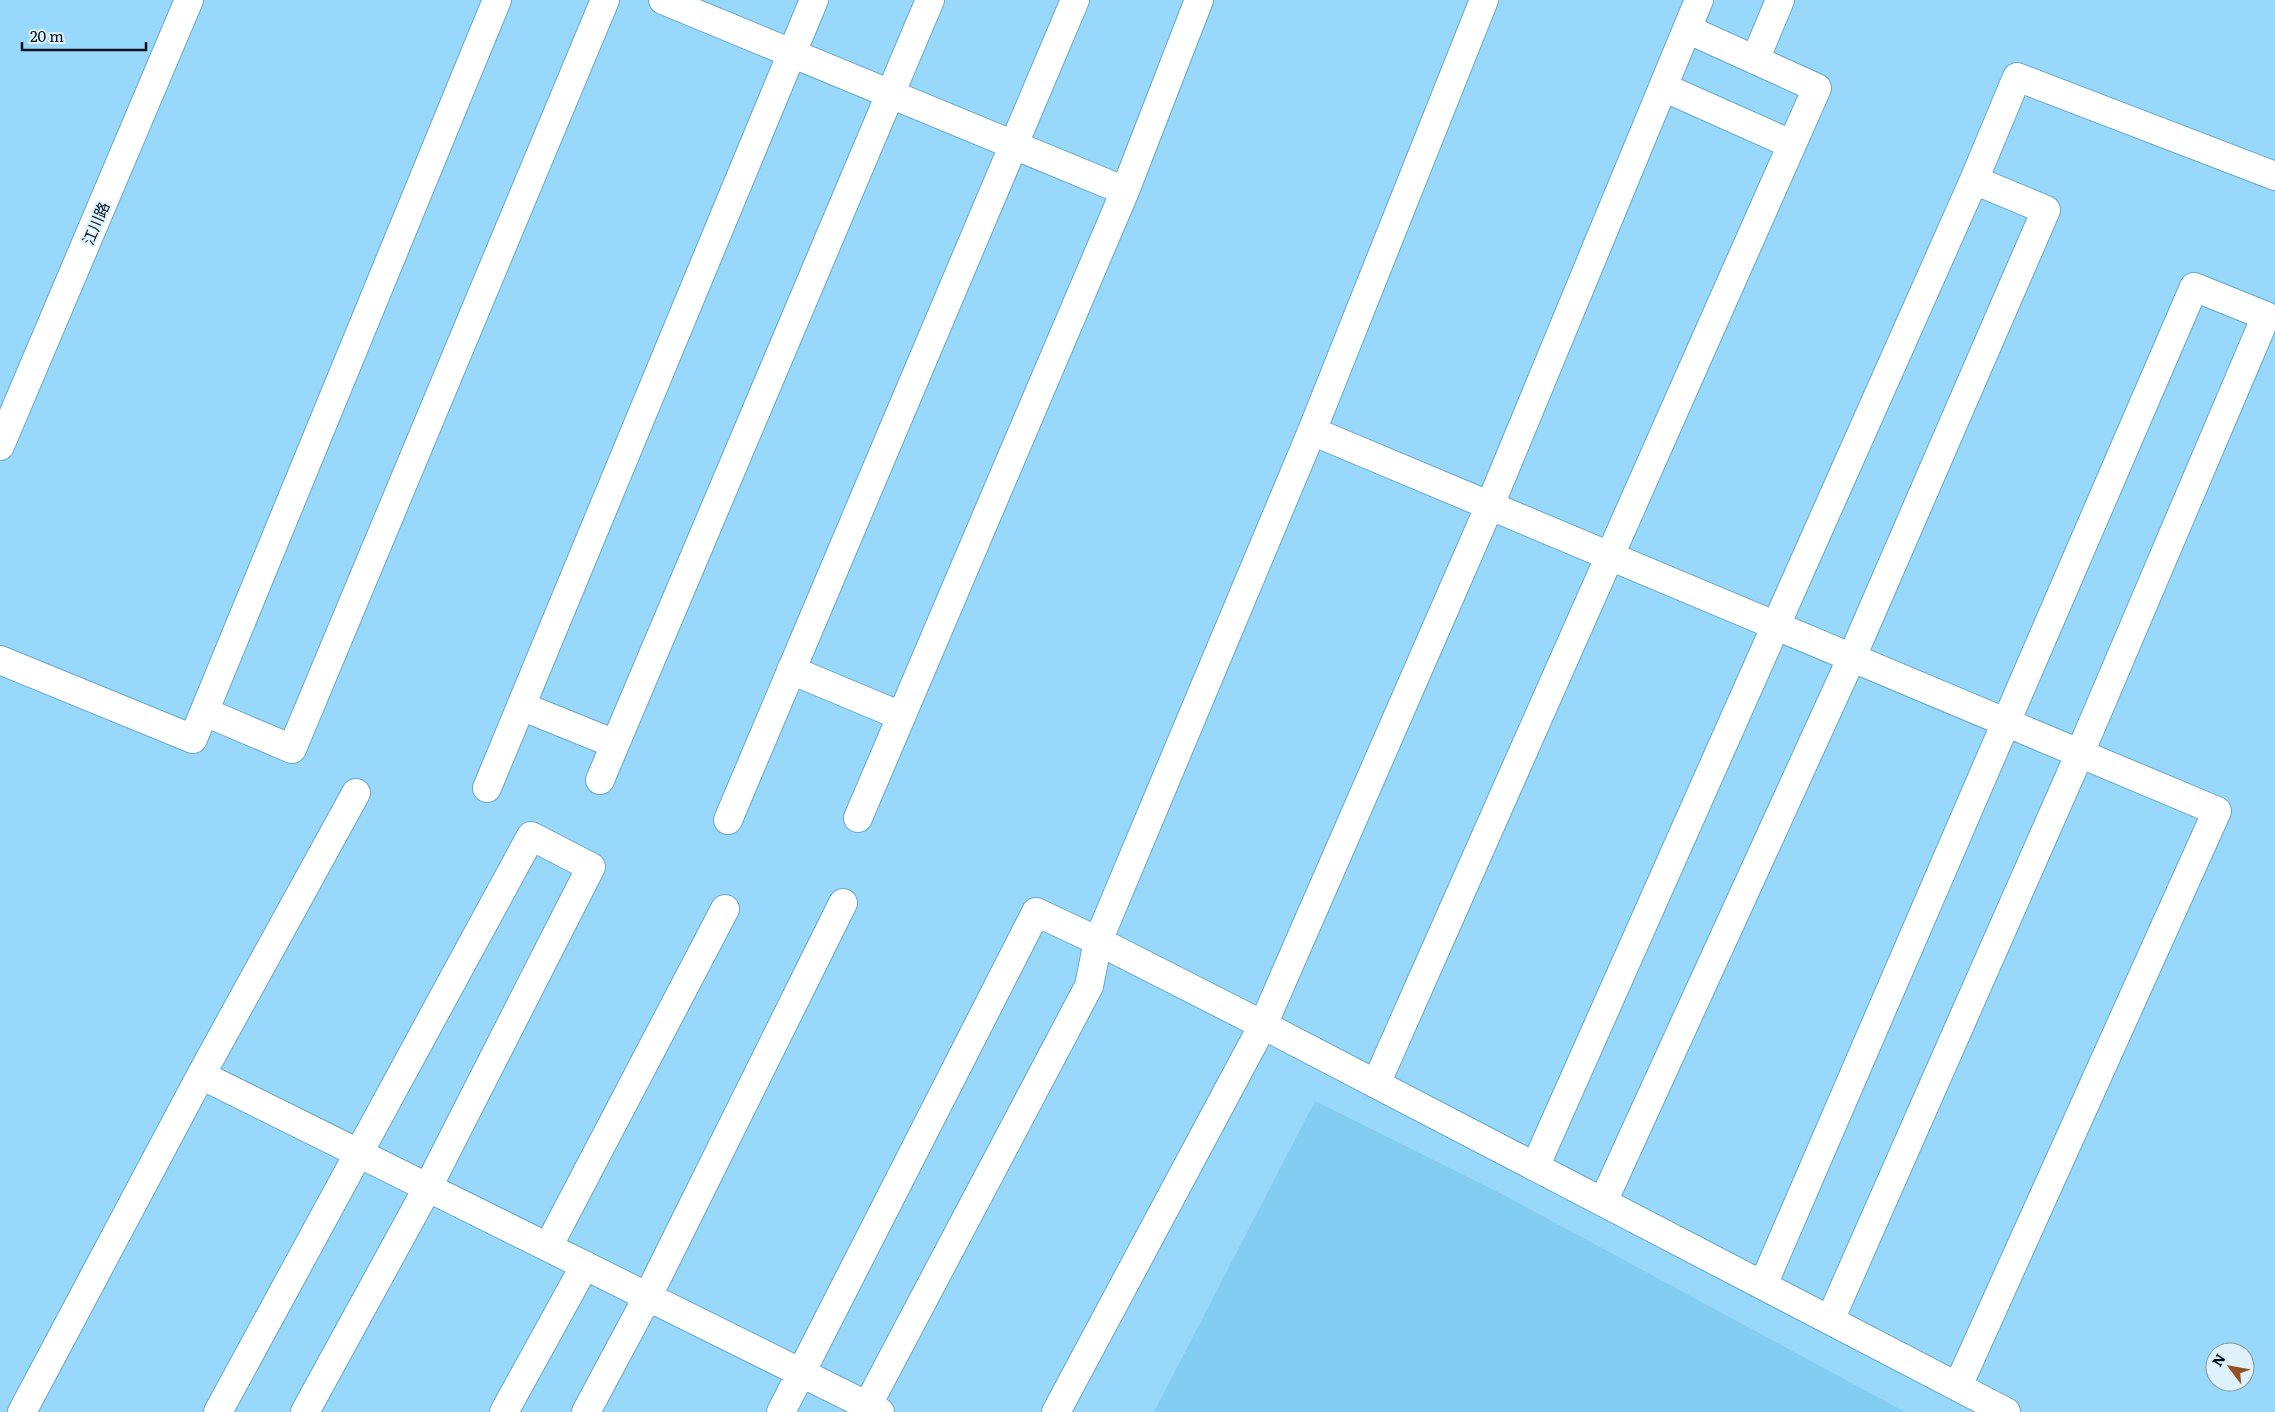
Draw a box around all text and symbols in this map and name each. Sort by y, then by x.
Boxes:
scale bar [22,20,146,52]
text: 20 m [30,24,64,47]
street label: 江川路 [76,198,114,248]
north arrow [2205,1342,2255,1392]
text: N [2207,1349,2230,1370]

